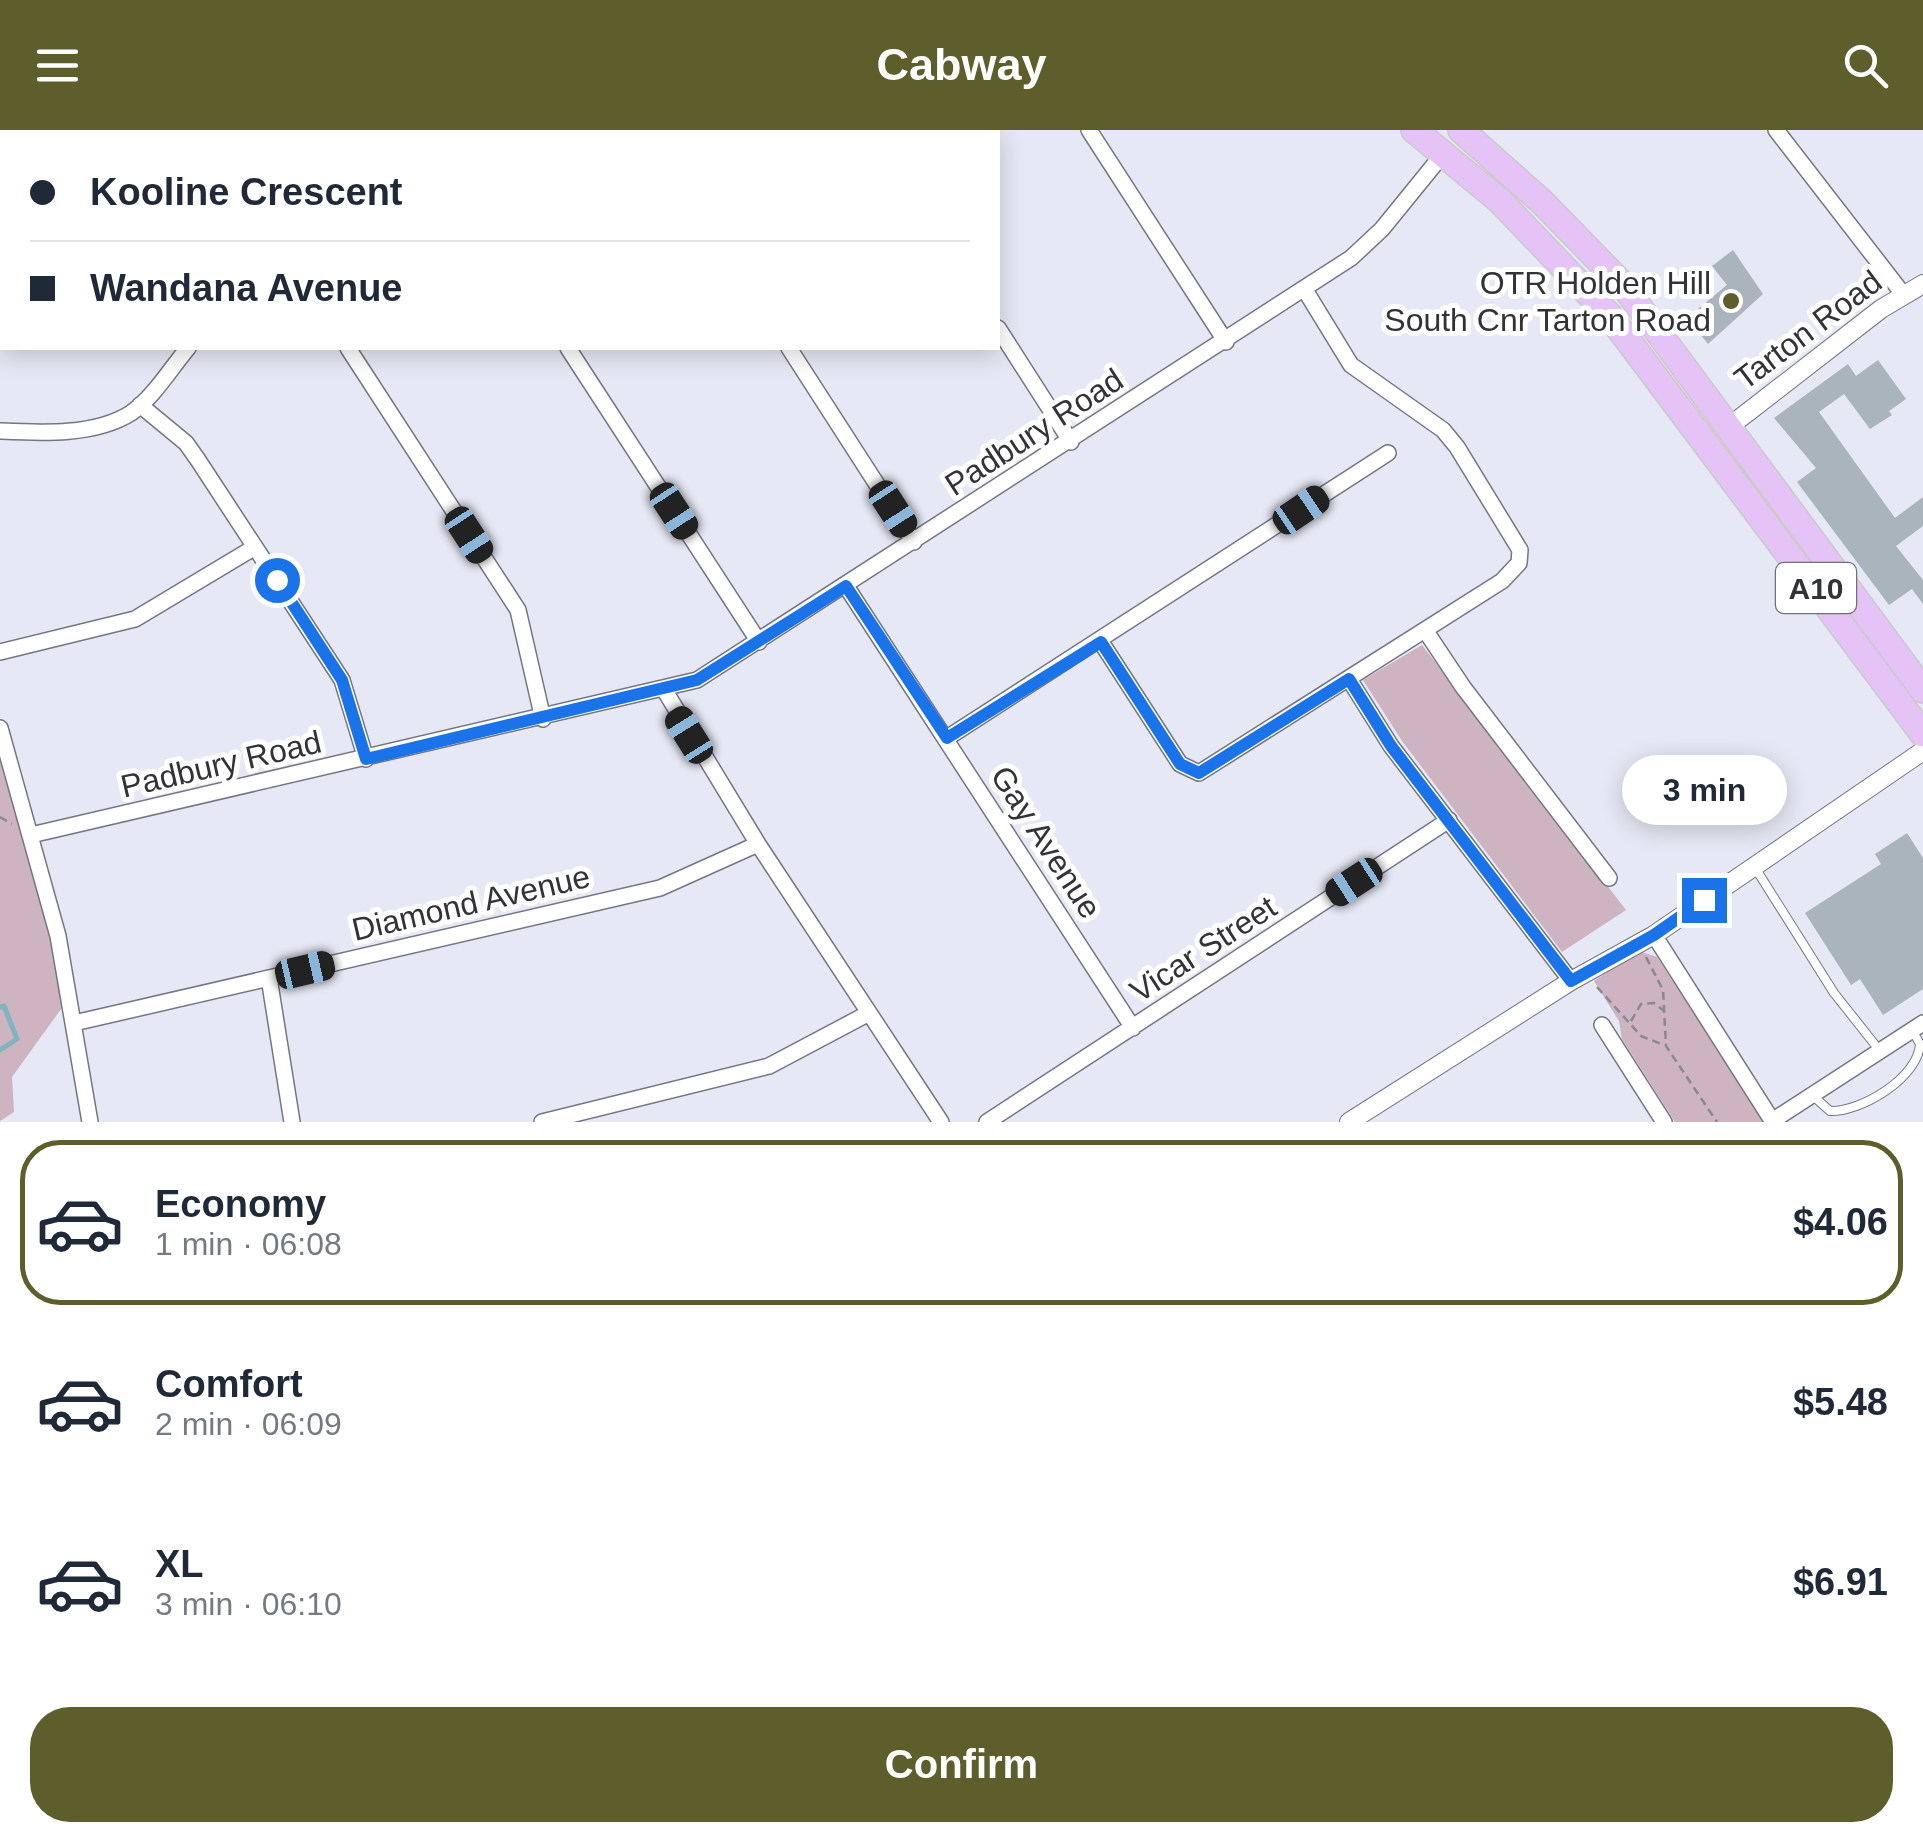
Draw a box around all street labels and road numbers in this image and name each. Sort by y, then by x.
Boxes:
street label: Tarton Road [1728,263,1888,397]
street label: Padbury Road [938,361,1130,503]
road number: A10 [1776,563,1856,613]
street label: Padbury Road [117,723,325,805]
street label: Gay Avenue [984,759,1108,925]
street label: Diamond Avenue [348,858,594,948]
street label: Vicar Street [1123,888,1283,1009]

